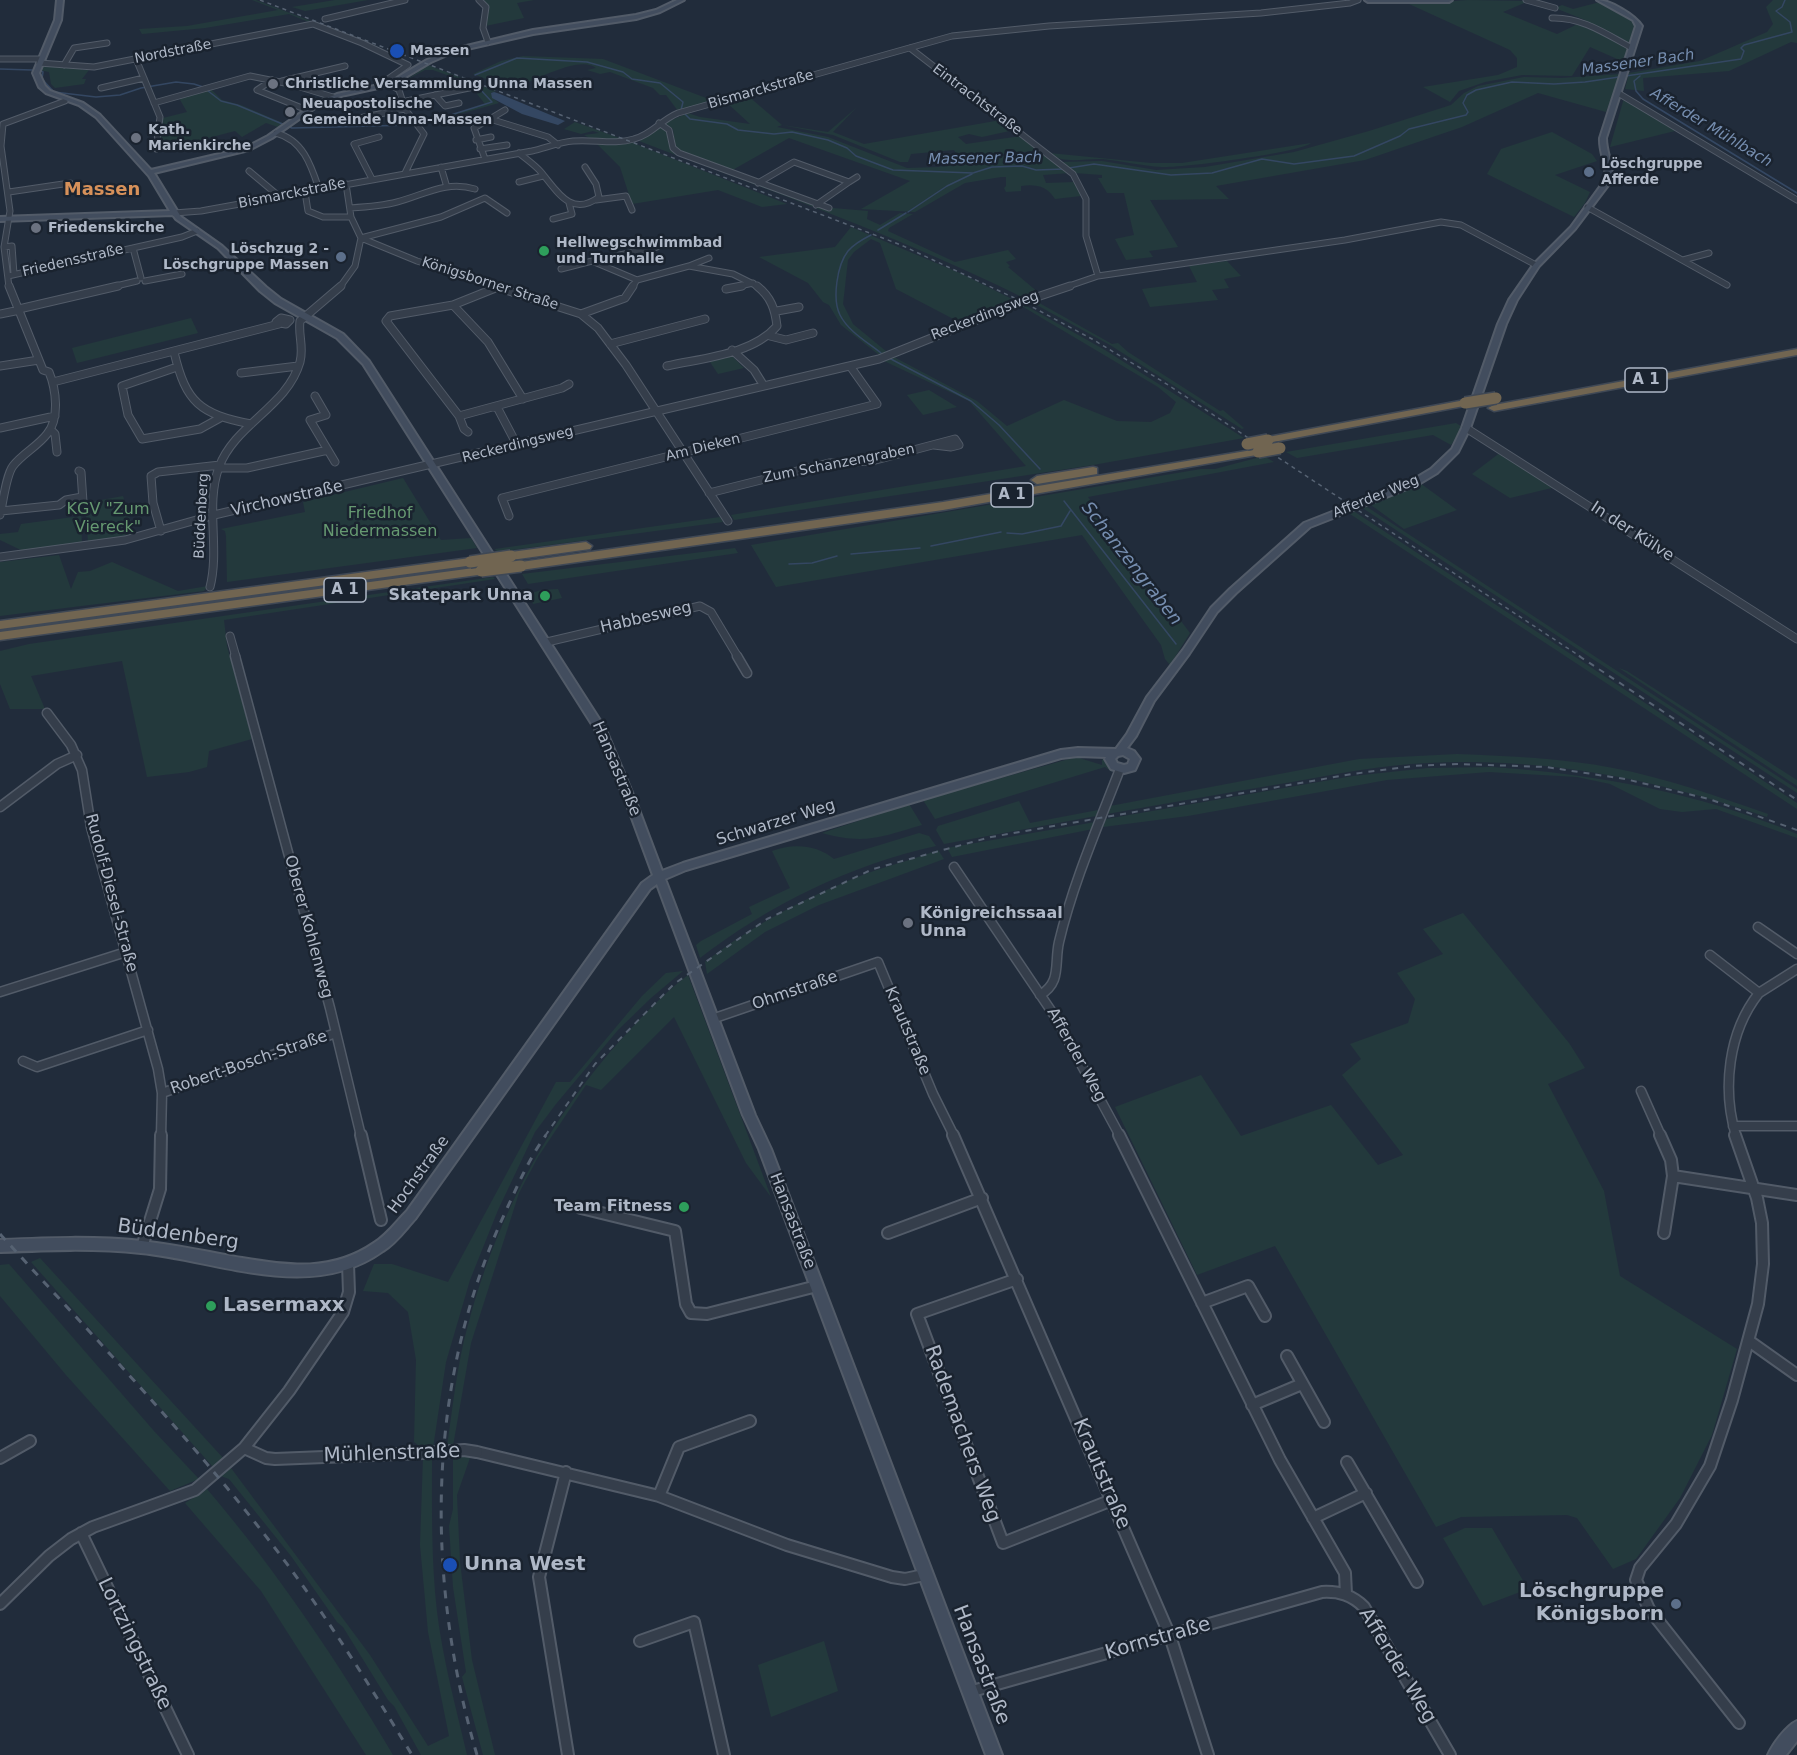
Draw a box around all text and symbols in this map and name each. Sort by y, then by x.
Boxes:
street label: Nordstraße [133,36,213,68]
marker: Massen [388,42,406,60]
place label: Massen [410,43,470,59]
water label: Massener Bach [1580,46,1696,80]
street label: Eintrachtstraße [929,61,1025,139]
street label: Bismarckstraße [706,67,816,113]
place label: Christliche Versammlung Unna Massen [285,76,592,92]
marker: Christliche Versammlung Unna Massen [266,77,280,91]
water label: Afferder Mühlbach [1647,85,1775,171]
place label: Neuapostolische Gemeinde Unna-Massen [302,96,492,128]
marker: Neuapostolische Gemeinde Unna-Massen [283,105,297,119]
place label: Kath. Marienkirche [148,122,251,154]
marker: Kath. Marienkirche [129,131,143,145]
water label: Massener Bach [928,149,1042,169]
place label: Löschgruppe Afferde [1601,156,1703,188]
marker: Löschgruppe Afferde [1582,165,1596,179]
street label: Bismarckstraße [237,175,347,213]
district label: Massen [64,179,140,201]
place label: Friedenskirche [48,220,164,236]
marker: Friedenskirche [29,221,43,235]
place label: Hellwegschwimmbad und Turnhalle [556,235,722,268]
street label: Friedensstraße [21,241,125,281]
place label: Löschzug 2 - Löschgruppe Massen [163,241,329,274]
marker: Hellwegschwimmbad und Turnhalle [537,244,551,258]
marker: Löschzug 2 - Löschgruppe Massen [334,250,348,264]
street label: Königsborner Straße [420,254,560,314]
street label: Reckerdingsweg [929,288,1041,344]
road number: A 1 [1625,368,1667,392]
street label: Reckerdingsweg [461,423,575,467]
street label: Am Dieken [664,431,742,465]
street label: Zum Schanzengraben [762,441,916,487]
street label: Afferder Weg [1330,472,1422,522]
street label: Büddenberg [191,473,213,559]
street label: Virchowstraße [229,477,345,521]
road number: A 1 [991,483,1033,507]
water label: Schanzengraben [1076,498,1186,630]
street label: In der Külve [1587,498,1677,566]
park label: KGV "Zum Viereck" [67,500,149,538]
park label: Friedhof Niedermassen [323,504,437,542]
road number: A 1 [324,578,366,602]
place label: Skatepark Unna [389,586,533,606]
marker: Skatepark Unna [538,589,552,603]
street label: Habbesweg [598,598,694,638]
street label: Hansastraße [587,719,645,819]
street label: Schwarzer Weg [714,796,838,850]
street label: Rudolf-Diesel-Straße [81,812,141,974]
street label: Oberer Kohlenweg [280,853,336,1001]
place label: Königreichssaal Unna [920,904,1063,942]
marker: Königreichssaal Unna [901,916,915,930]
street label: Ohmstraße [750,967,840,1015]
street label: Krautstraße [880,984,934,1078]
street label: Afferder Weg [1042,1005,1110,1105]
street label: Robert-Bosch-Straße [168,1027,330,1099]
street label: Hochstraße [384,1132,454,1218]
street label: Hansastraße [765,1170,819,1272]
place label: Team Fitness [554,1197,672,1217]
marker: Team Fitness [677,1200,691,1214]
street label: Büddenberg [116,1215,240,1255]
place label: Lasermaxx [223,1294,345,1318]
marker: Lasermaxx [204,1299,218,1313]
street label: Rademachers Weg [919,1342,1005,1526]
street label: Krautstraße [1067,1415,1135,1533]
street label: Mühlenstraße [323,1440,461,1468]
place label: Unna West [464,1553,586,1577]
marker: Unna West [441,1556,459,1574]
street label: Lortzingstraße [92,1574,176,1714]
place label: Löschgruppe Königsborn [1519,1580,1664,1627]
marker: Löschgruppe Königsborn [1669,1597,1683,1611]
street label: Hansastraße [947,1602,1015,1728]
street label: Afferder Weg [1353,1604,1441,1728]
street label: Kornstraße [1103,1613,1213,1665]

